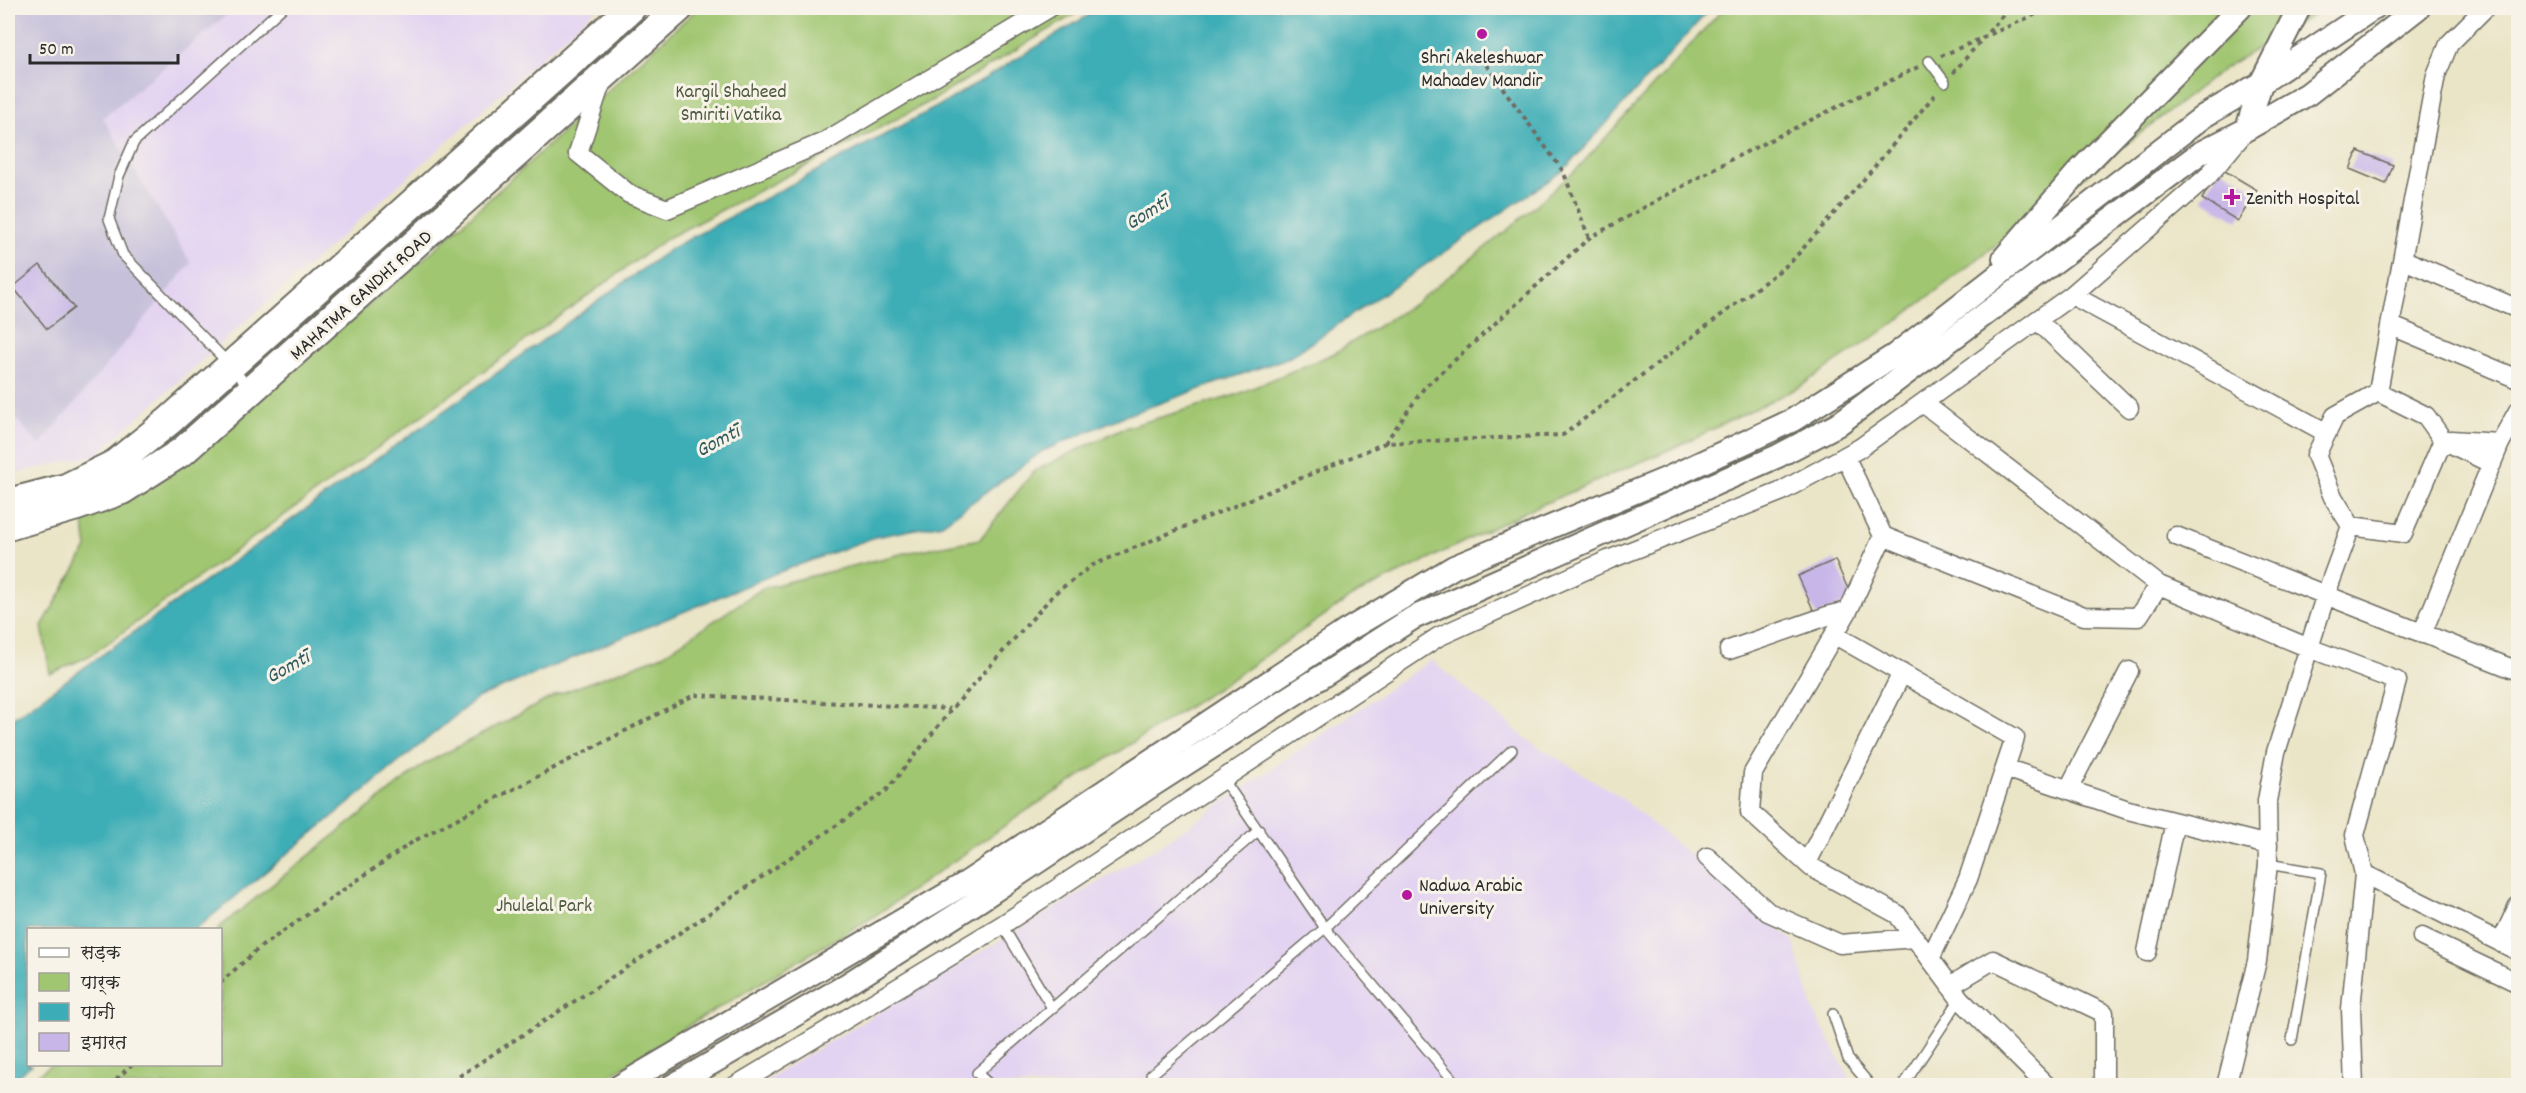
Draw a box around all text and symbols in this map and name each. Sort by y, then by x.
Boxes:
scale bar [30,27,178,65]
marker: Shri Akeleshwar Mahadev Mandir [1475,27,1489,41]
text: 50 m [39,38,74,63]
place label: Shri Akeleshwar Mahadev Mandir [1421,45,1544,96]
park label: Kargil Shaheed Smiriti Vatika [675,79,787,130]
place label: Zenith Hospital [2246,186,2360,214]
water label: Gomtī [1120,187,1179,239]
marker: Zenith Hospital [2223,188,2241,206]
street label: MAHATMA GANDHI ROAD [284,224,440,368]
water label: Gomtī [691,416,750,467]
water label: Gomtī [261,642,320,693]
place label: Nadwa Arabic University [1419,873,1523,924]
marker: Nadwa Arabic University [1400,888,1414,902]
park label: Jhulelal Park [496,893,592,921]
legend [27,928,222,1066]
text: सड़क [80,942,122,967]
text: पार्क [80,972,121,997]
text: पानी [80,1002,115,1027]
text: इमारत [80,1032,127,1057]

